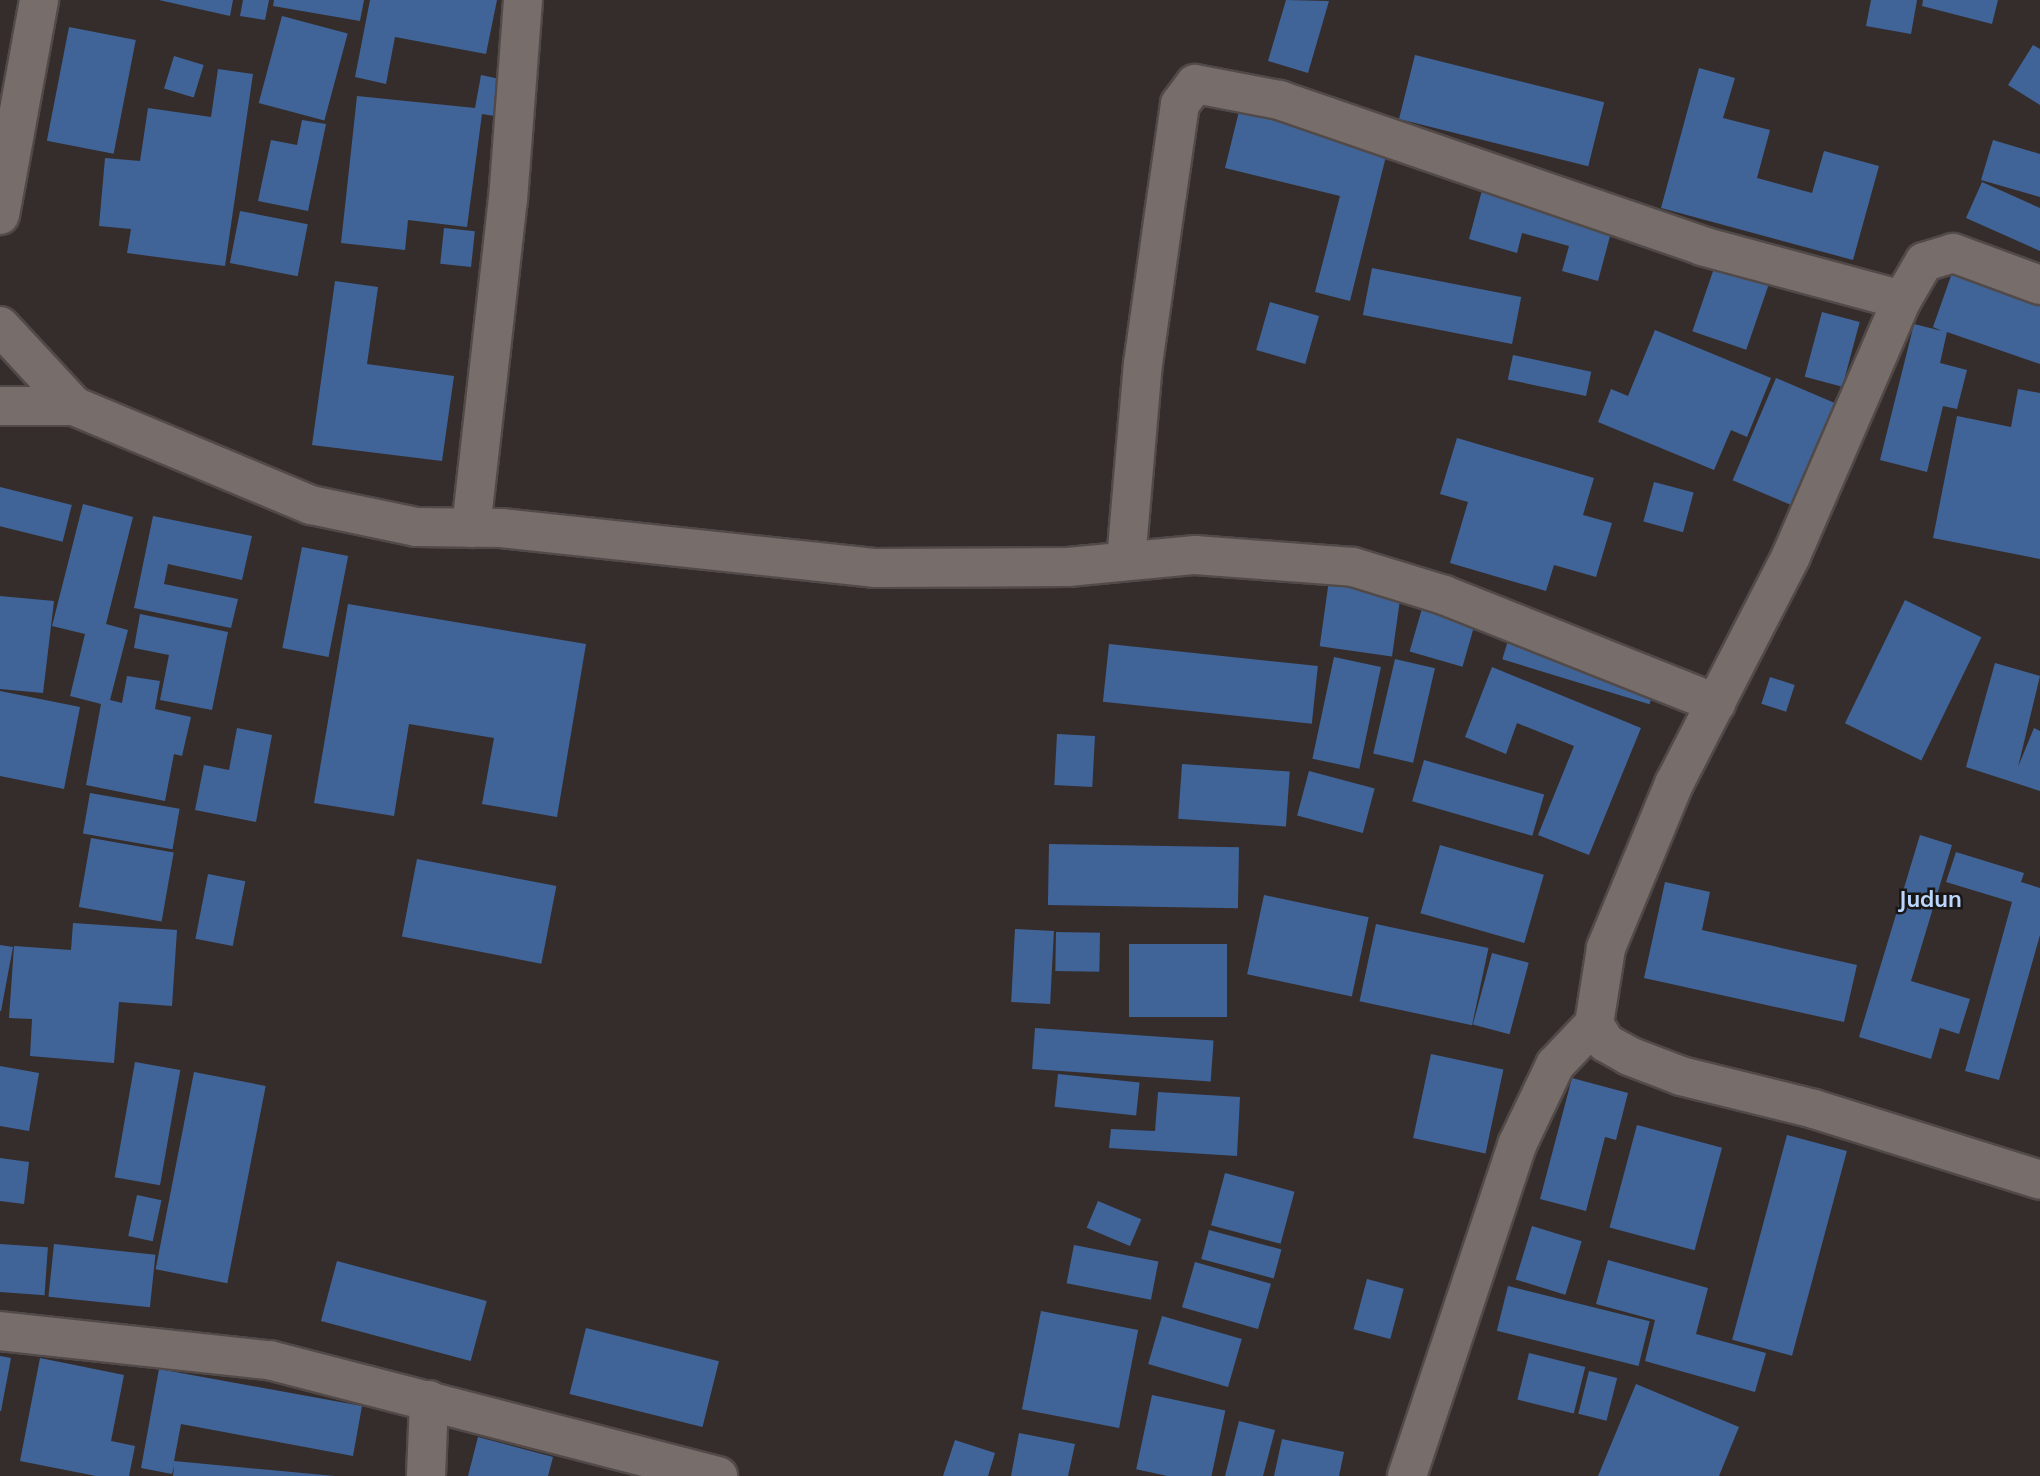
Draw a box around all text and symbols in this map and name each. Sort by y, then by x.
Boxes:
district label: Judun [1898,885,1962,913]

